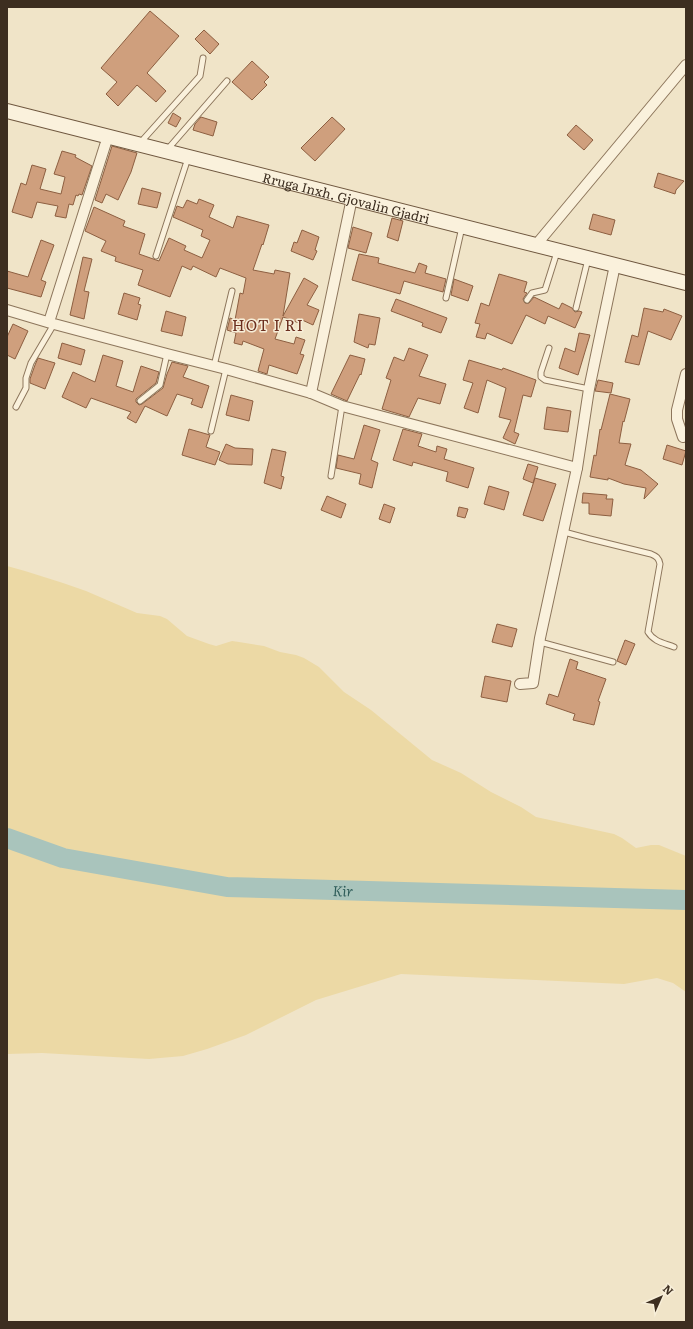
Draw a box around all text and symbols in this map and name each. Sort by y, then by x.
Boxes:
street label: Rruga Inxh. Gjovalin Gjadri [261,167,433,227]
district label: HOT I RI [232,313,304,336]
water label: Kir [333,880,354,901]
north arrow [641,1277,681,1317]
text: N [660,1280,678,1298]

